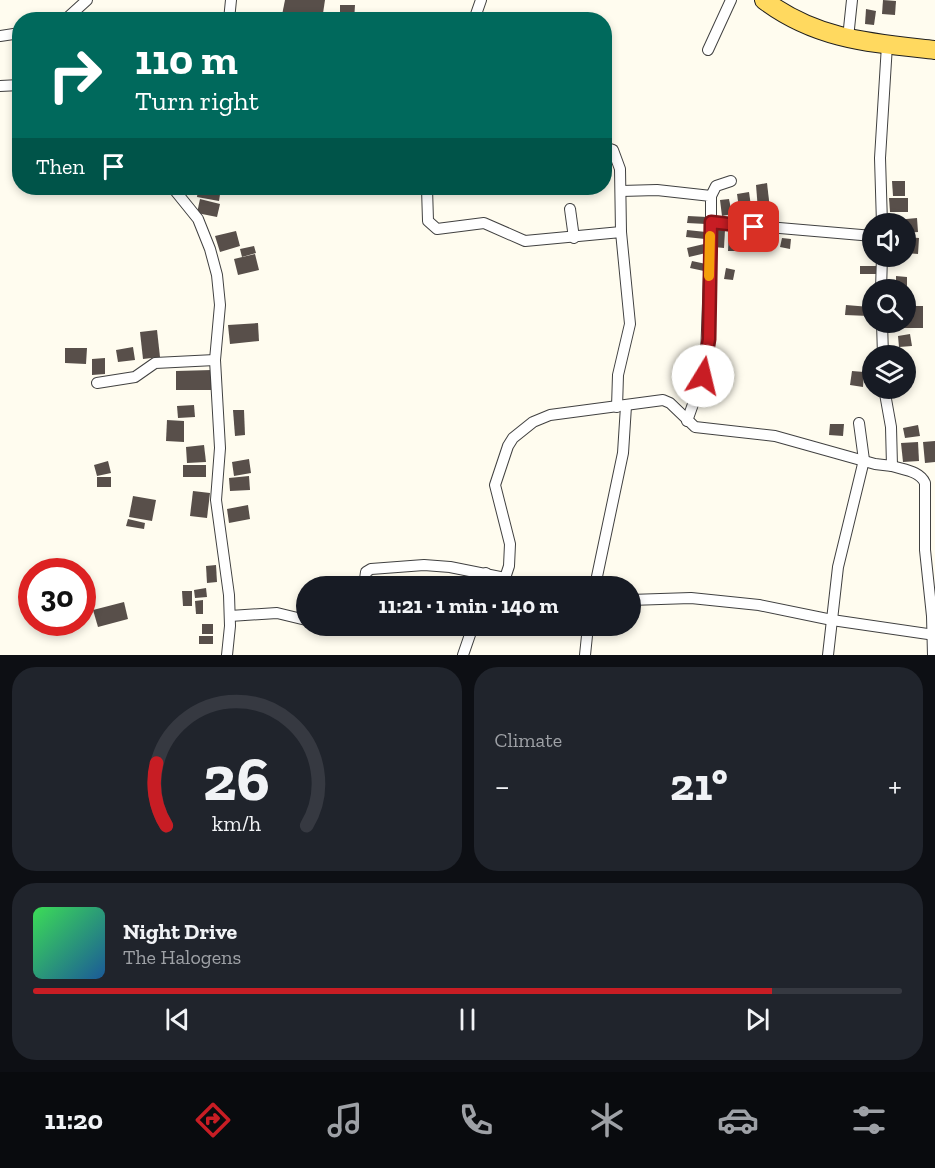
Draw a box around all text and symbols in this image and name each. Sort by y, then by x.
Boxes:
text: 110 m [135,34,238,85]
icon: right [36,36,114,114]
text: Turn right [135,85,259,117]
icon: arrive [97,150,130,183]
text: Then [36,153,85,180]
pin [728,201,779,252]
icon: arrive [737,210,770,243]
map controls [862,213,916,399]
button: sound [862,213,916,267]
button: search [862,279,916,333]
position arrow [671,344,735,408]
button: layers [862,345,916,399]
speed limit sign: 30 [18,558,96,636]
text: 11:21 · 1 min · 140 m [379,592,558,619]
text: Climate [495,728,562,752]
text: 26 [203,741,270,816]
text: 21° [670,758,728,812]
text: − [495,766,510,805]
text: + [888,766,902,805]
text: km/h [212,811,261,836]
text: Night Drive [123,918,237,945]
text: The Halogens [123,945,241,969]
icon: previous [161,1003,194,1036]
icon: pause [451,1003,484,1036]
icon: next [741,1003,774,1036]
icon: directions [192,1099,234,1141]
icon: music [324,1099,366,1141]
icon: phone [455,1099,497,1141]
icon: climate [586,1099,628,1141]
icon: car [717,1099,759,1141]
icon: filters [848,1099,890,1141]
text: 11:20 [45,1104,103,1136]

